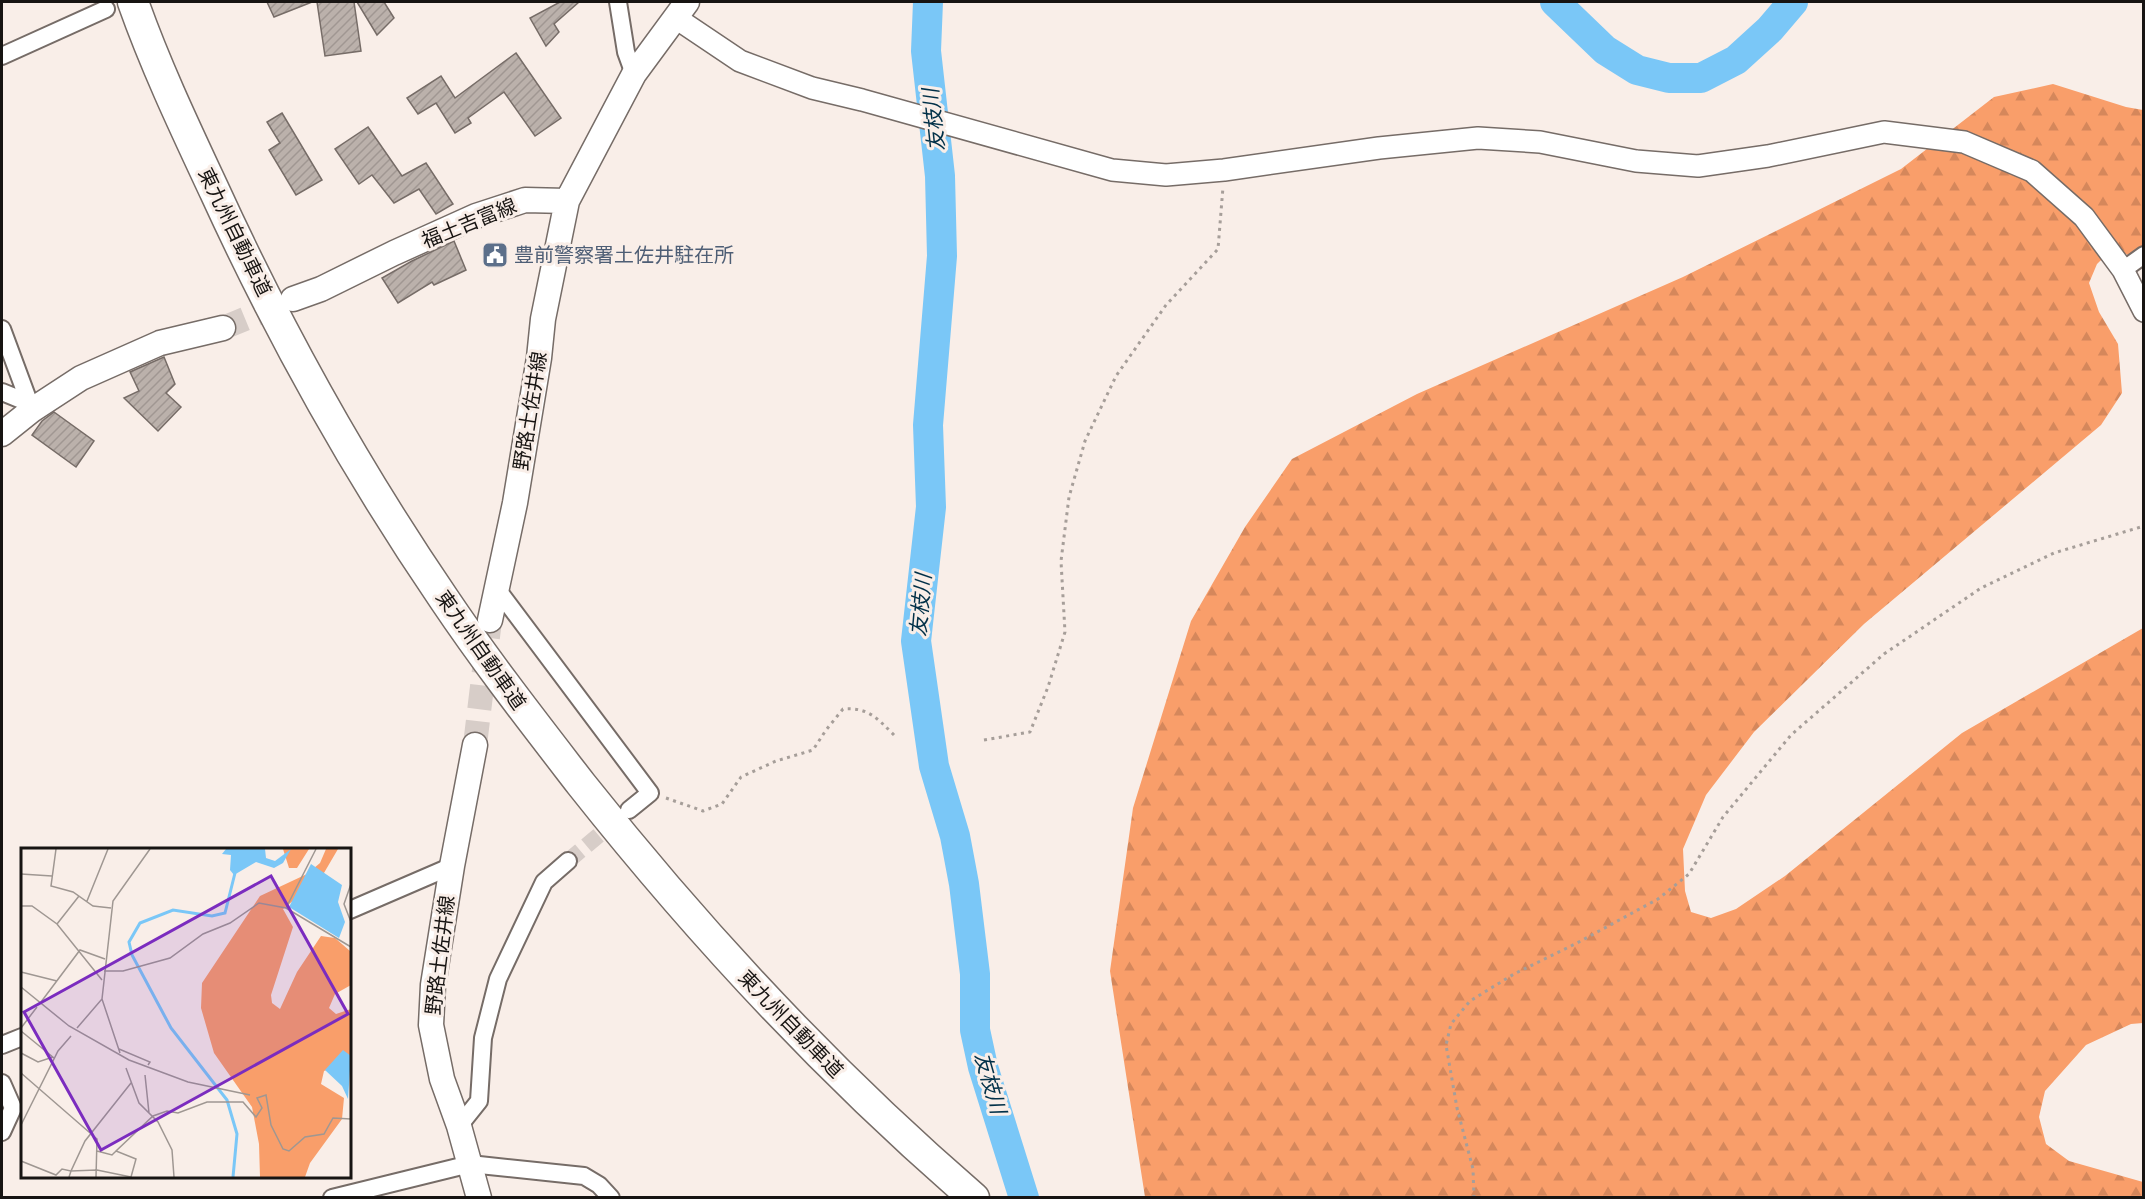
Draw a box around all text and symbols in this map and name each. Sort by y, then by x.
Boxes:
water label: 友枝川 [918,85,949,153]
street label: 東九州自動車道 [194,164,276,300]
street label: 福土吉富線 [418,193,520,253]
public building icon: 豊前警察署土佐井駐在所 [480,240,510,270]
place label: 豊前警察署土佐井駐在所 [514,243,734,267]
street label: 野路土佐井線 [509,350,551,472]
water label: 友枝川 [905,570,936,637]
street label: 東九州自動車道 [431,586,531,714]
inset map [21,848,351,1178]
street label: 野路土佐井線 [421,894,459,1016]
street label: 東九州自動車道 [734,965,848,1083]
water label: 友枝川 [970,1049,1012,1119]

